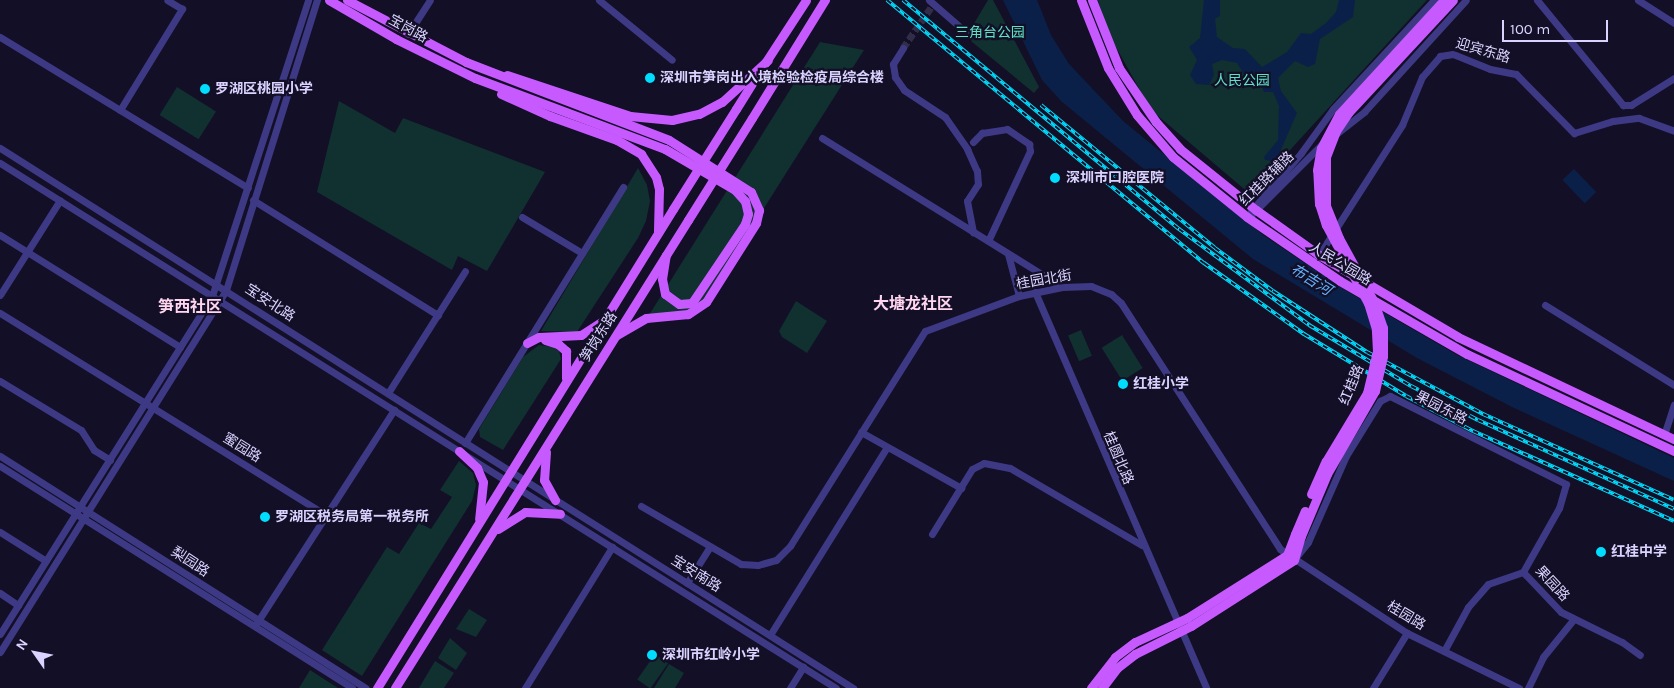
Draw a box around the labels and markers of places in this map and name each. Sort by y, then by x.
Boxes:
place label: 深圳市笋岗出入境检验检疫局综合楼 [660,70,884,86]
marker: 深圳市笋岗出入境检验检疫局综合楼 [644,72,656,84]
place label: 罗湖区桃园小学 [215,81,313,97]
marker: 罗湖区桃园小学 [199,83,211,95]
place label: 深圳市口腔医院 [1066,170,1164,186]
marker: 深圳市口腔医院 [1048,171,1062,185]
place label: 红桂小学 [1133,376,1189,392]
marker: 红桂小学 [1117,378,1129,390]
place label: 罗湖区税务局第一税务所 [275,509,429,525]
marker: 罗湖区税务局第一税务所 [259,511,271,523]
place label: 红桂中学 [1611,544,1667,560]
marker: 红桂中学 [1595,546,1607,558]
place label: 深圳市红岭小学 [662,647,760,663]
marker: 深圳市红岭小学 [646,649,658,661]

